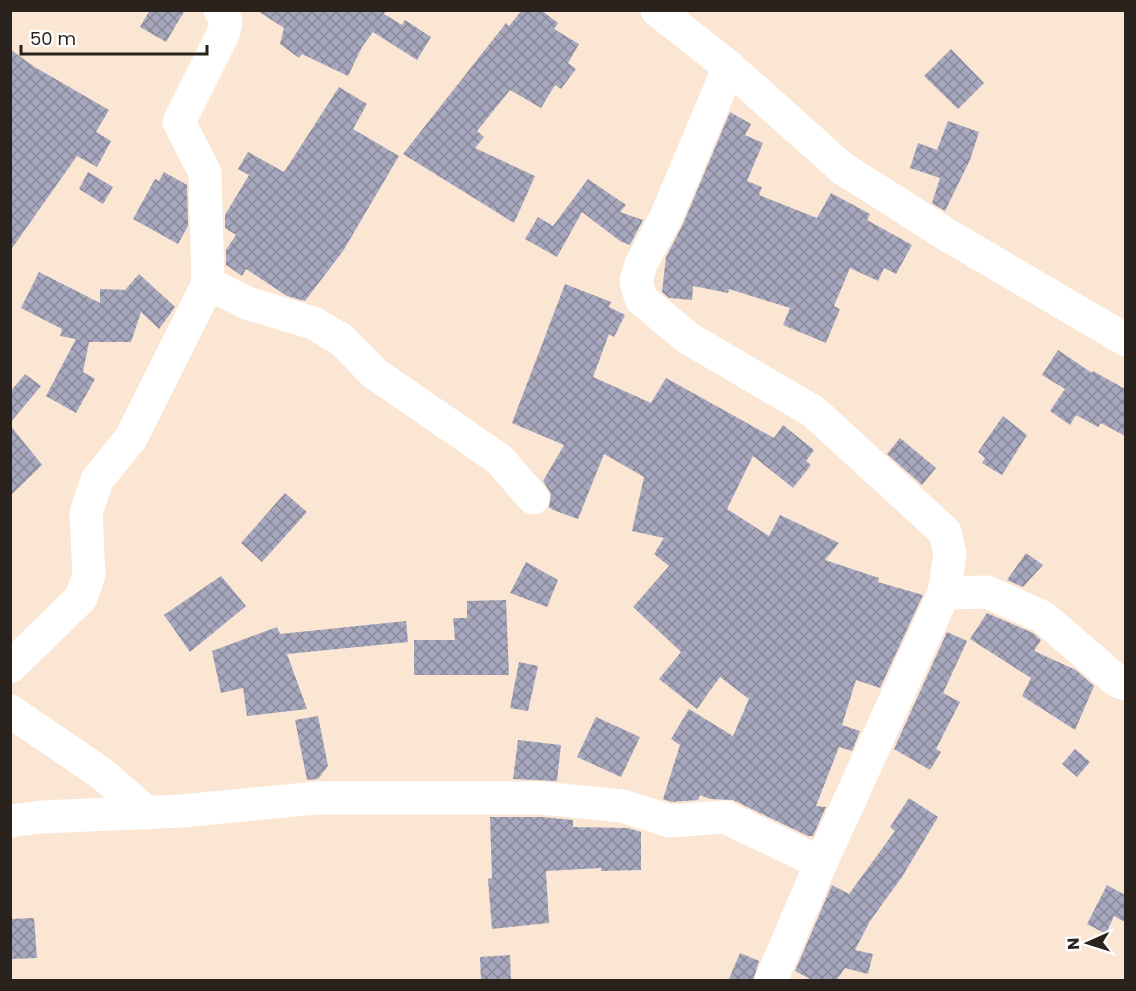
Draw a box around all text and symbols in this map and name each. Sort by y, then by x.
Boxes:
scale bar [21,18,207,56]
text: 50 m [30,26,76,51]
north arrow [1058,913,1118,973]
text: N [1062,937,1085,950]

